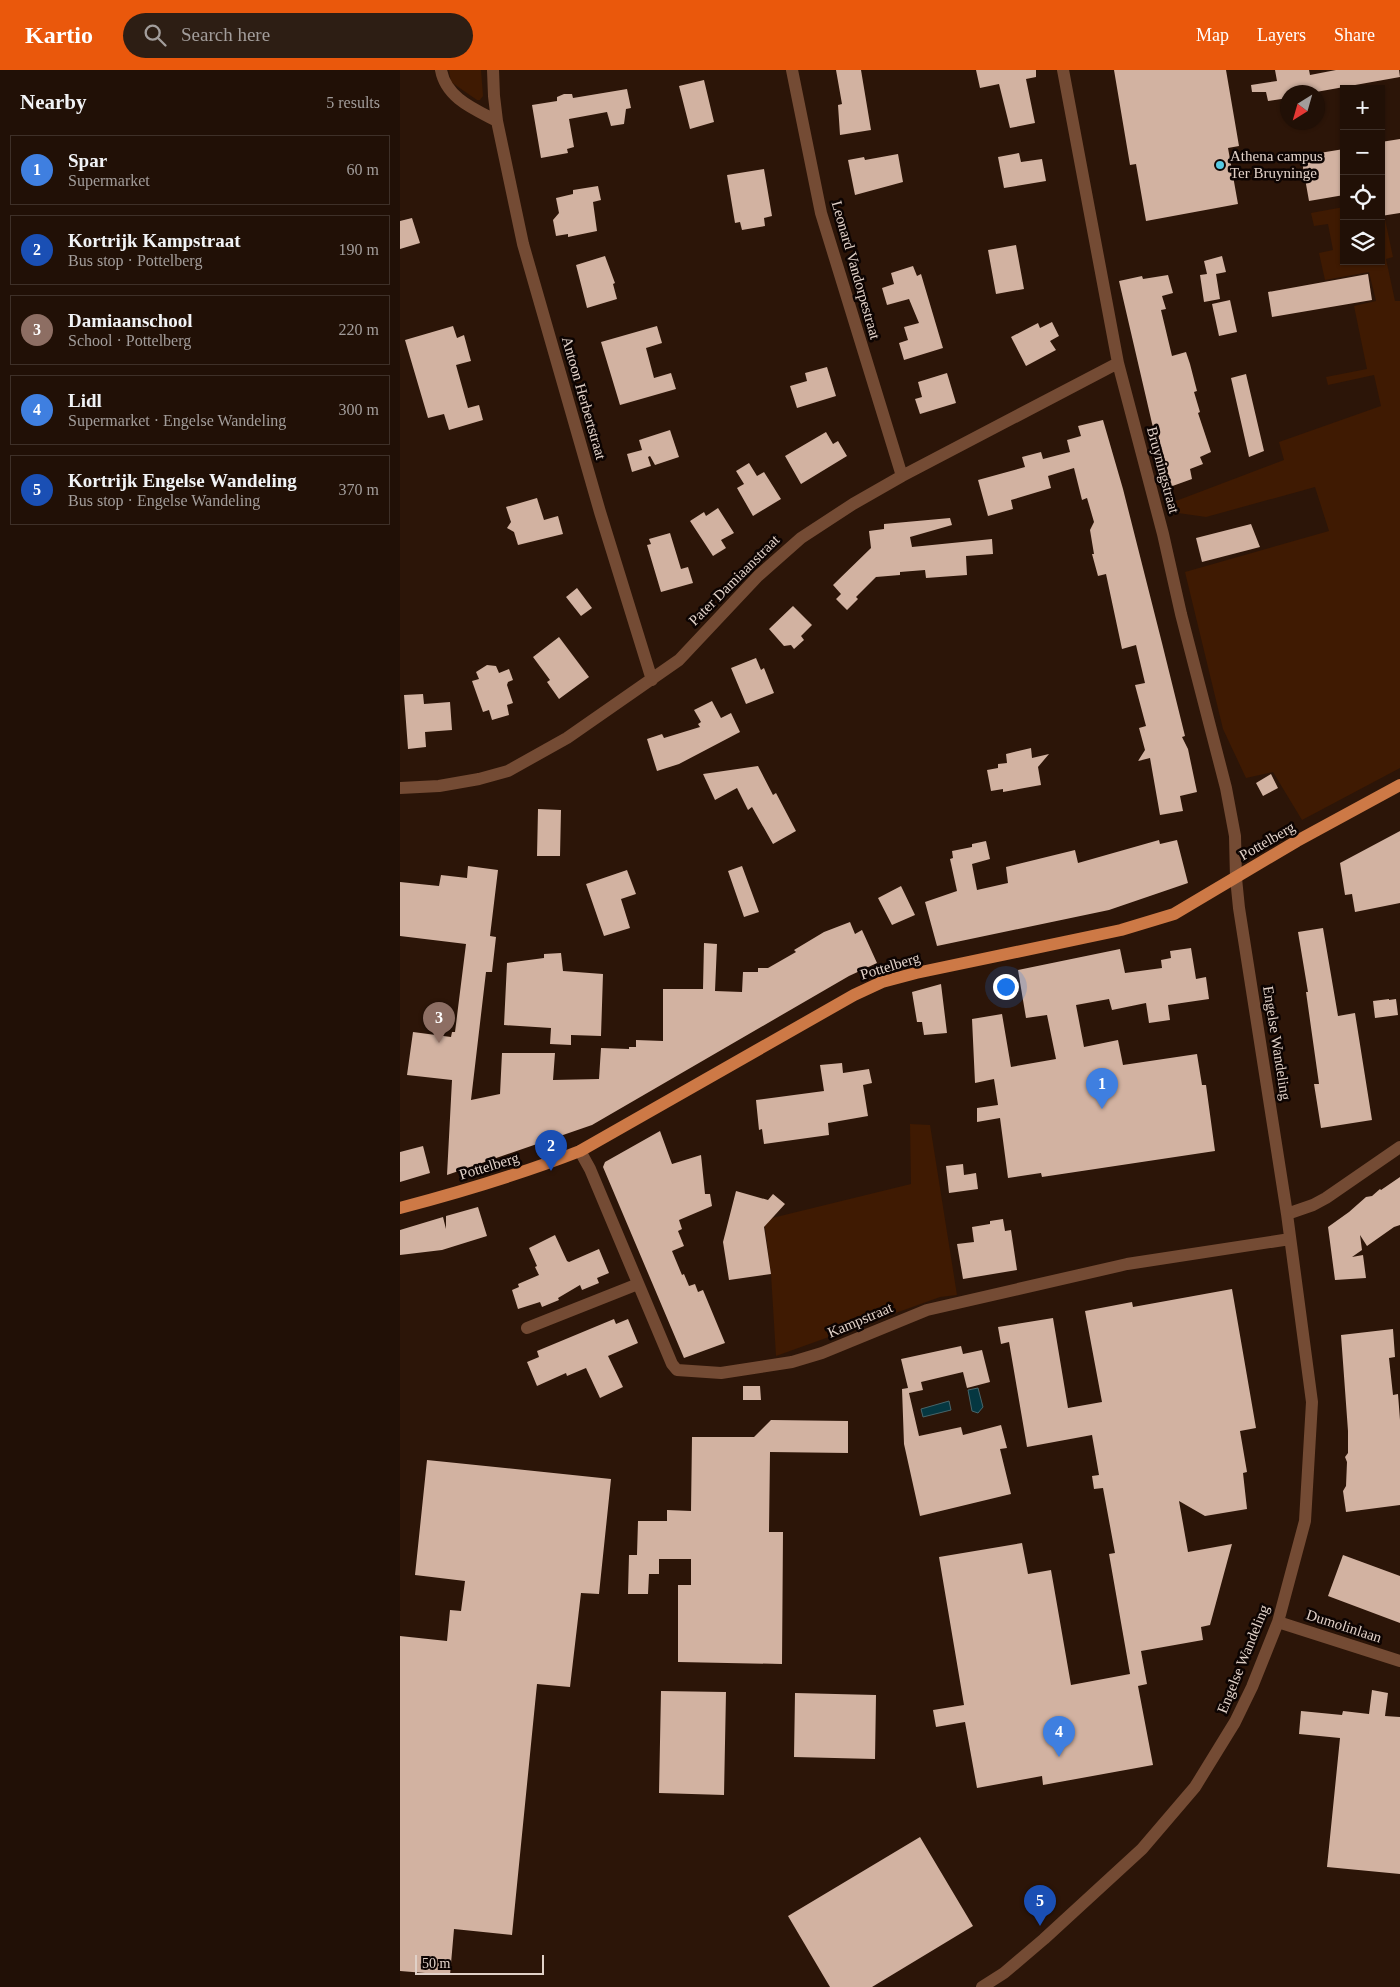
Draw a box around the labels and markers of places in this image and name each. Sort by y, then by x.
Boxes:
place label: Athena campus Ter Bruyninge [1230,148,1323,181]
marker: Athena campus Ter Bruyninge [1214,159,1226,171]
pin: 3 [423,1002,455,1043]
pin: 1 [1086,1068,1118,1109]
pin: 2 [535,1130,567,1171]
pin: 4 [1043,1716,1075,1757]
pin: 5 [1024,1885,1056,1926]

